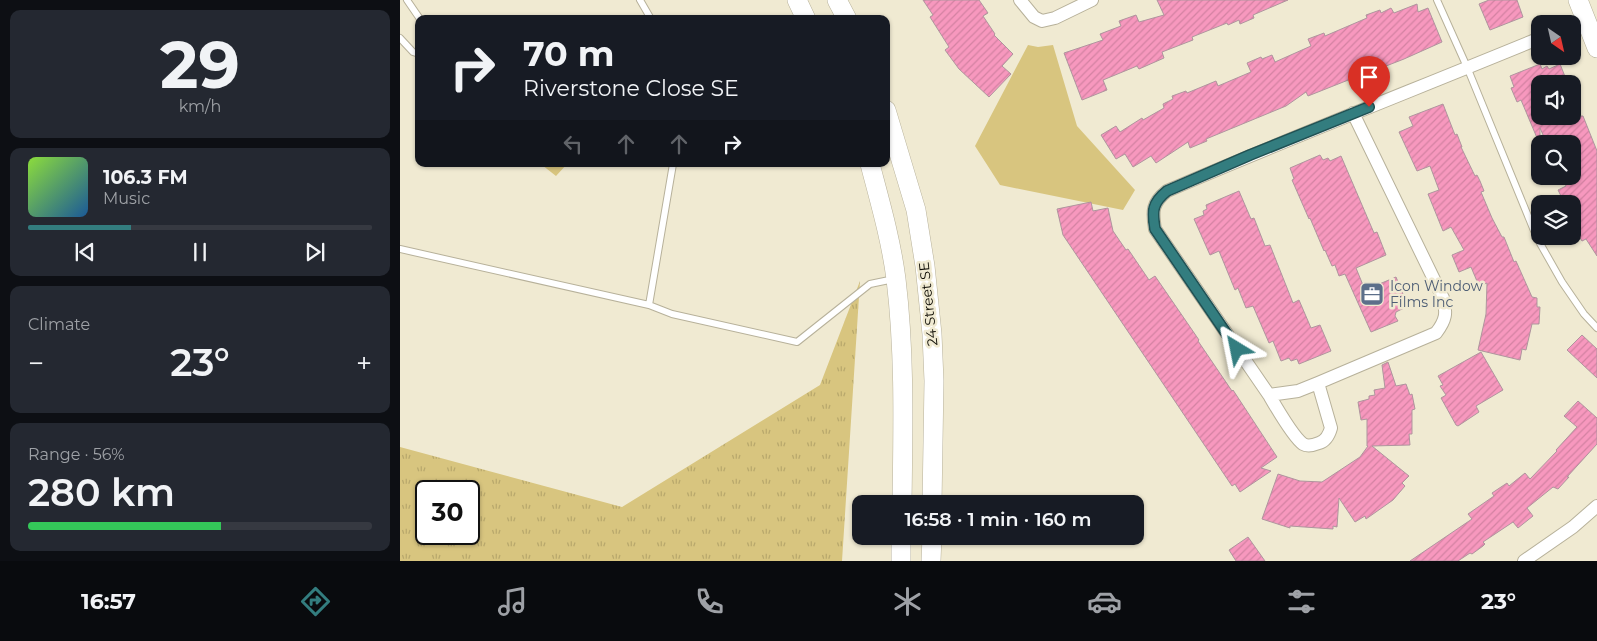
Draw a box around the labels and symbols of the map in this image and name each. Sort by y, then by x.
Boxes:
north arrow [1531,15,1581,65]
pin [1348,56,1390,107]
street label: 24 Street SE [915,261,941,347]
place label: Icon Window Films Inc [1390,277,1483,311]
office icon: Icon Window Films Inc [1359,281,1385,307]
position arrow [1210,322,1262,374]
speed limit sign: 30 [415,480,480,545]

